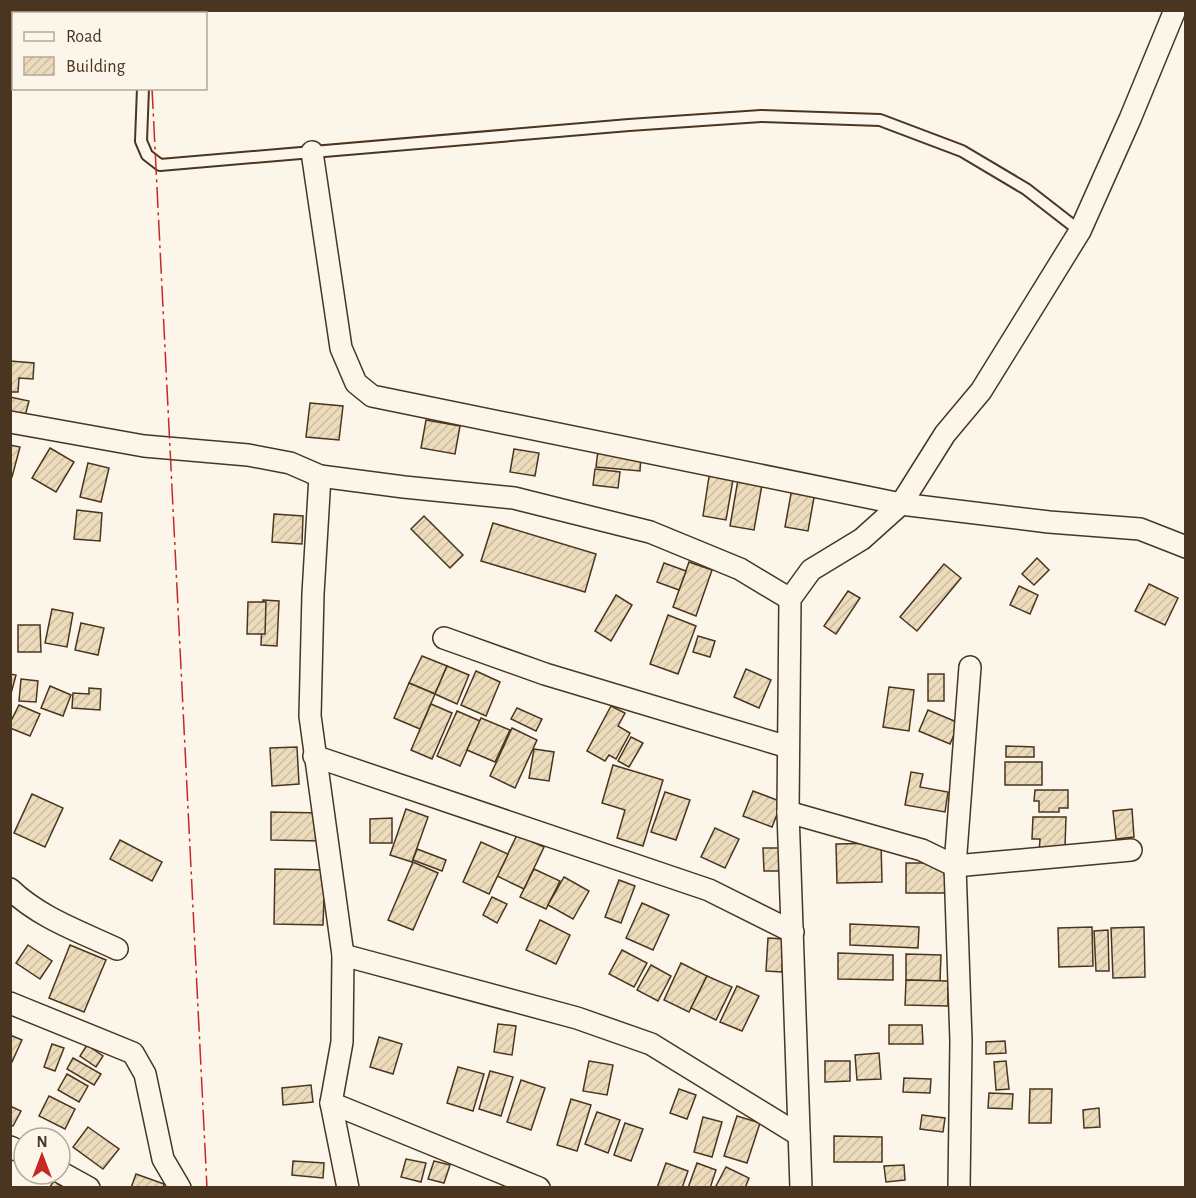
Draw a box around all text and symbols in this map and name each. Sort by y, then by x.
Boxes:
legend [12,12,207,90]
text: Road [66,28,102,46]
text: Building [66,58,126,76]
north arrow [12,1126,72,1186]
text: N [36,1134,48,1150]

